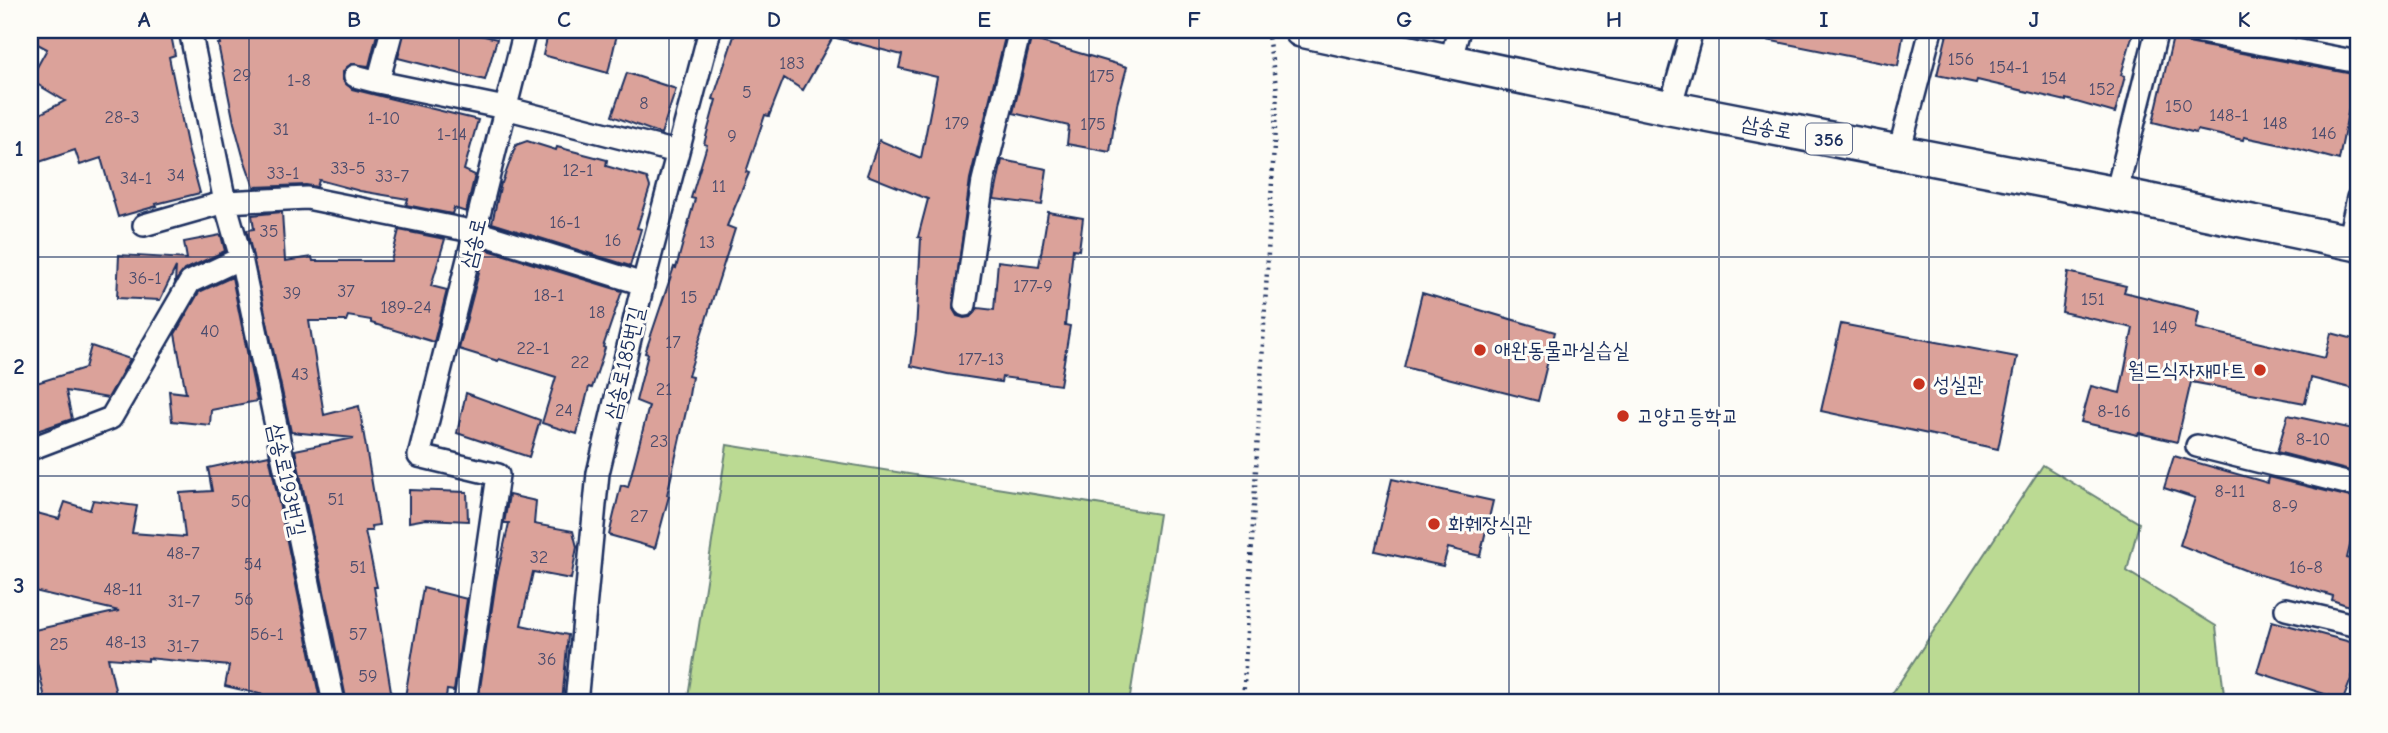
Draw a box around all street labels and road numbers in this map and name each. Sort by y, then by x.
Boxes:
street label: 삼송로 [1740,110,1794,144]
road number: 356 [1806,124,1852,154]
street label: 삼송로 [455,215,491,271]
street label: 삼송로185번길 [599,304,649,422]
street label: 삼송로193번길 [263,421,311,539]

